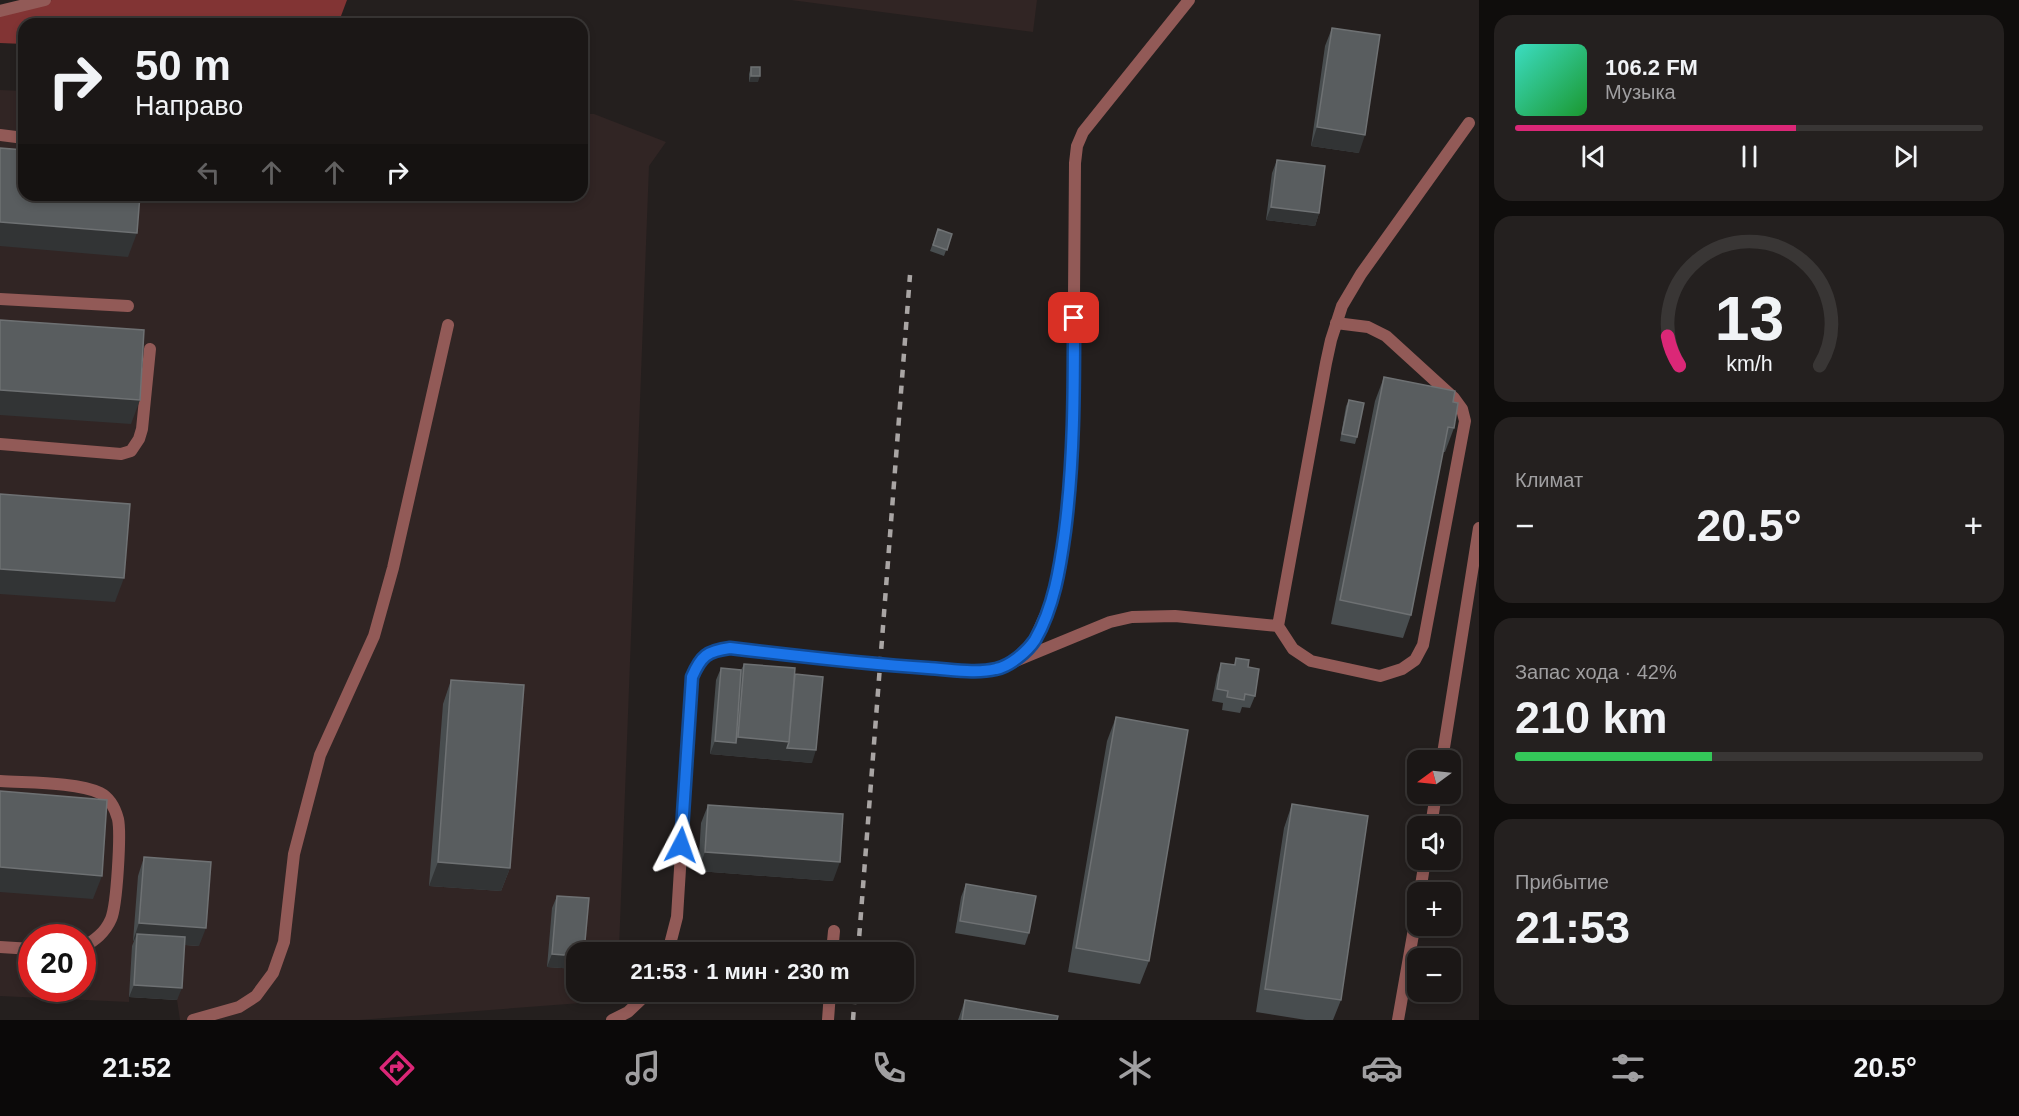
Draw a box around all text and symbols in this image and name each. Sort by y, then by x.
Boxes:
icon: right [36,42,114,120]
text: 50 m [135,42,231,89]
text: 106.2 FM [1605,55,1698,80]
text: Музыка [1605,81,1676,103]
text: Направо [135,91,243,121]
icon: previous [1577,140,1610,173]
icon: pause [1733,140,1766,173]
icon: next [1889,140,1922,173]
icon: left [192,156,225,189]
icon: ahead [255,156,288,189]
icon: ahead [318,156,351,189]
icon: right [381,156,414,189]
text: 13 [1714,284,1784,353]
pin [1048,292,1099,343]
icon: arrive [1057,301,1090,334]
text: km/h [1726,352,1772,376]
text: Климат [1515,469,1583,491]
text: 20.5° [1696,500,1802,551]
text: − [1515,507,1534,544]
text: + [1964,507,1983,544]
text: Запас хода · 42% [1515,661,1677,683]
text: 210 km [1515,692,1668,743]
north arrow [1407,750,1461,804]
map controls [1407,750,1461,1002]
position arrow [649,813,713,877]
button: sound [1407,816,1461,870]
text: Прибытие [1515,871,1609,893]
button: + [1407,882,1461,936]
text: 21:53 [1515,902,1630,953]
speed limit sign: 20 [18,924,96,1002]
button: − [1407,948,1461,1002]
text: 21:53 · 1 мин · 230 m [630,959,850,984]
icon: directions [376,1047,418,1089]
icon: music [622,1047,664,1089]
icon: phone [868,1047,910,1089]
icon: climate [1114,1047,1156,1089]
icon: car [1361,1047,1403,1089]
icon: filters [1607,1047,1649,1089]
text: 21:52 [102,1053,171,1083]
text: 20.5° [1853,1053,1917,1083]

